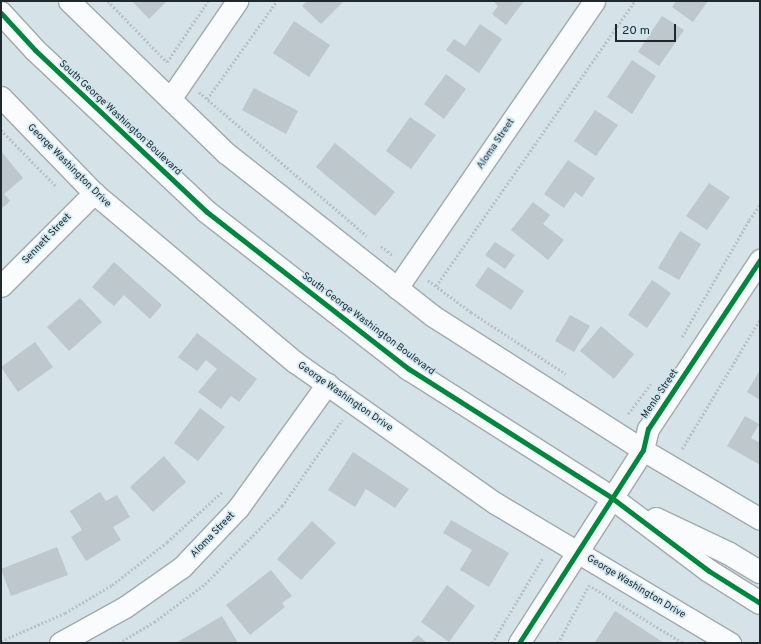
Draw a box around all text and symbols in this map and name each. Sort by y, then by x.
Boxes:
scale bar [617,16,678,42]
text: 20 m [622,23,650,39]
street label: South George Washington Boulevard [56,58,184,178]
street label: Aloma Street [475,116,517,172]
street label: George Washington Drive [25,122,113,210]
street label: Sennett Street [20,211,74,267]
street label: South George Washington Boulevard [299,270,437,378]
street label: George Washington Drive [295,360,395,434]
street label: Menlo Street [639,367,681,421]
street label: Aloma Street [188,510,238,560]
street label: George Washington Drive [584,553,688,621]

